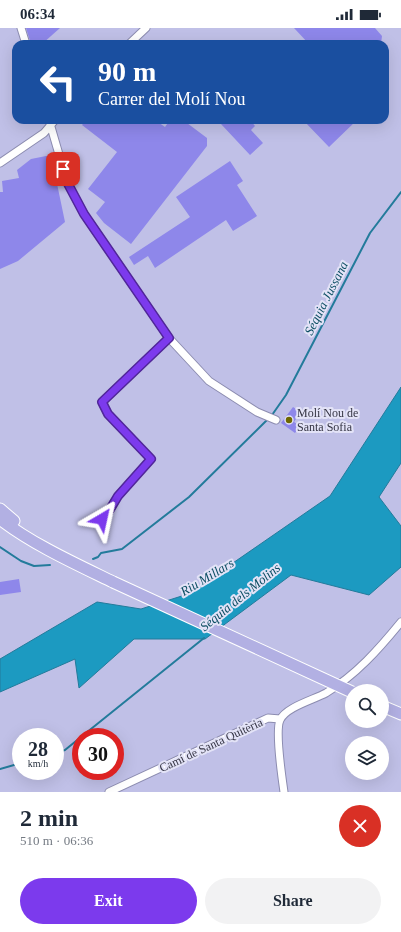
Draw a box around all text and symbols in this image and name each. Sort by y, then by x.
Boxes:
text: 06:34 [20,6,55,22]
icon: left [32,56,84,108]
text: 90 m [98,56,156,87]
text: Carrer del Molí Nou [98,89,245,109]
pin [46,152,80,186]
icon: arrive [52,158,74,180]
water label: Séquia Jussana [301,258,351,337]
place label: Molí Nou de Santa Sofia [297,406,358,434]
marker: Molí Nou de Santa Sofia [284,415,294,425]
position arrow [81,498,123,540]
water label: Riu Millars [177,555,236,599]
water label: Séquia dels Molins [197,560,283,634]
map controls [345,684,389,780]
button: search [345,684,389,728]
street label: Camí de Santa Quitèria [157,715,265,775]
speed limit sign: 30 [72,728,124,780]
button: layers [345,736,389,780]
text: 28 [28,738,48,760]
text: km/h [28,758,48,769]
text: 2 min [20,805,78,831]
button: close [339,805,381,847]
text: 510 m · 06:36 [20,833,93,848]
button: Exit [20,878,197,924]
button: Share [205,878,381,924]

